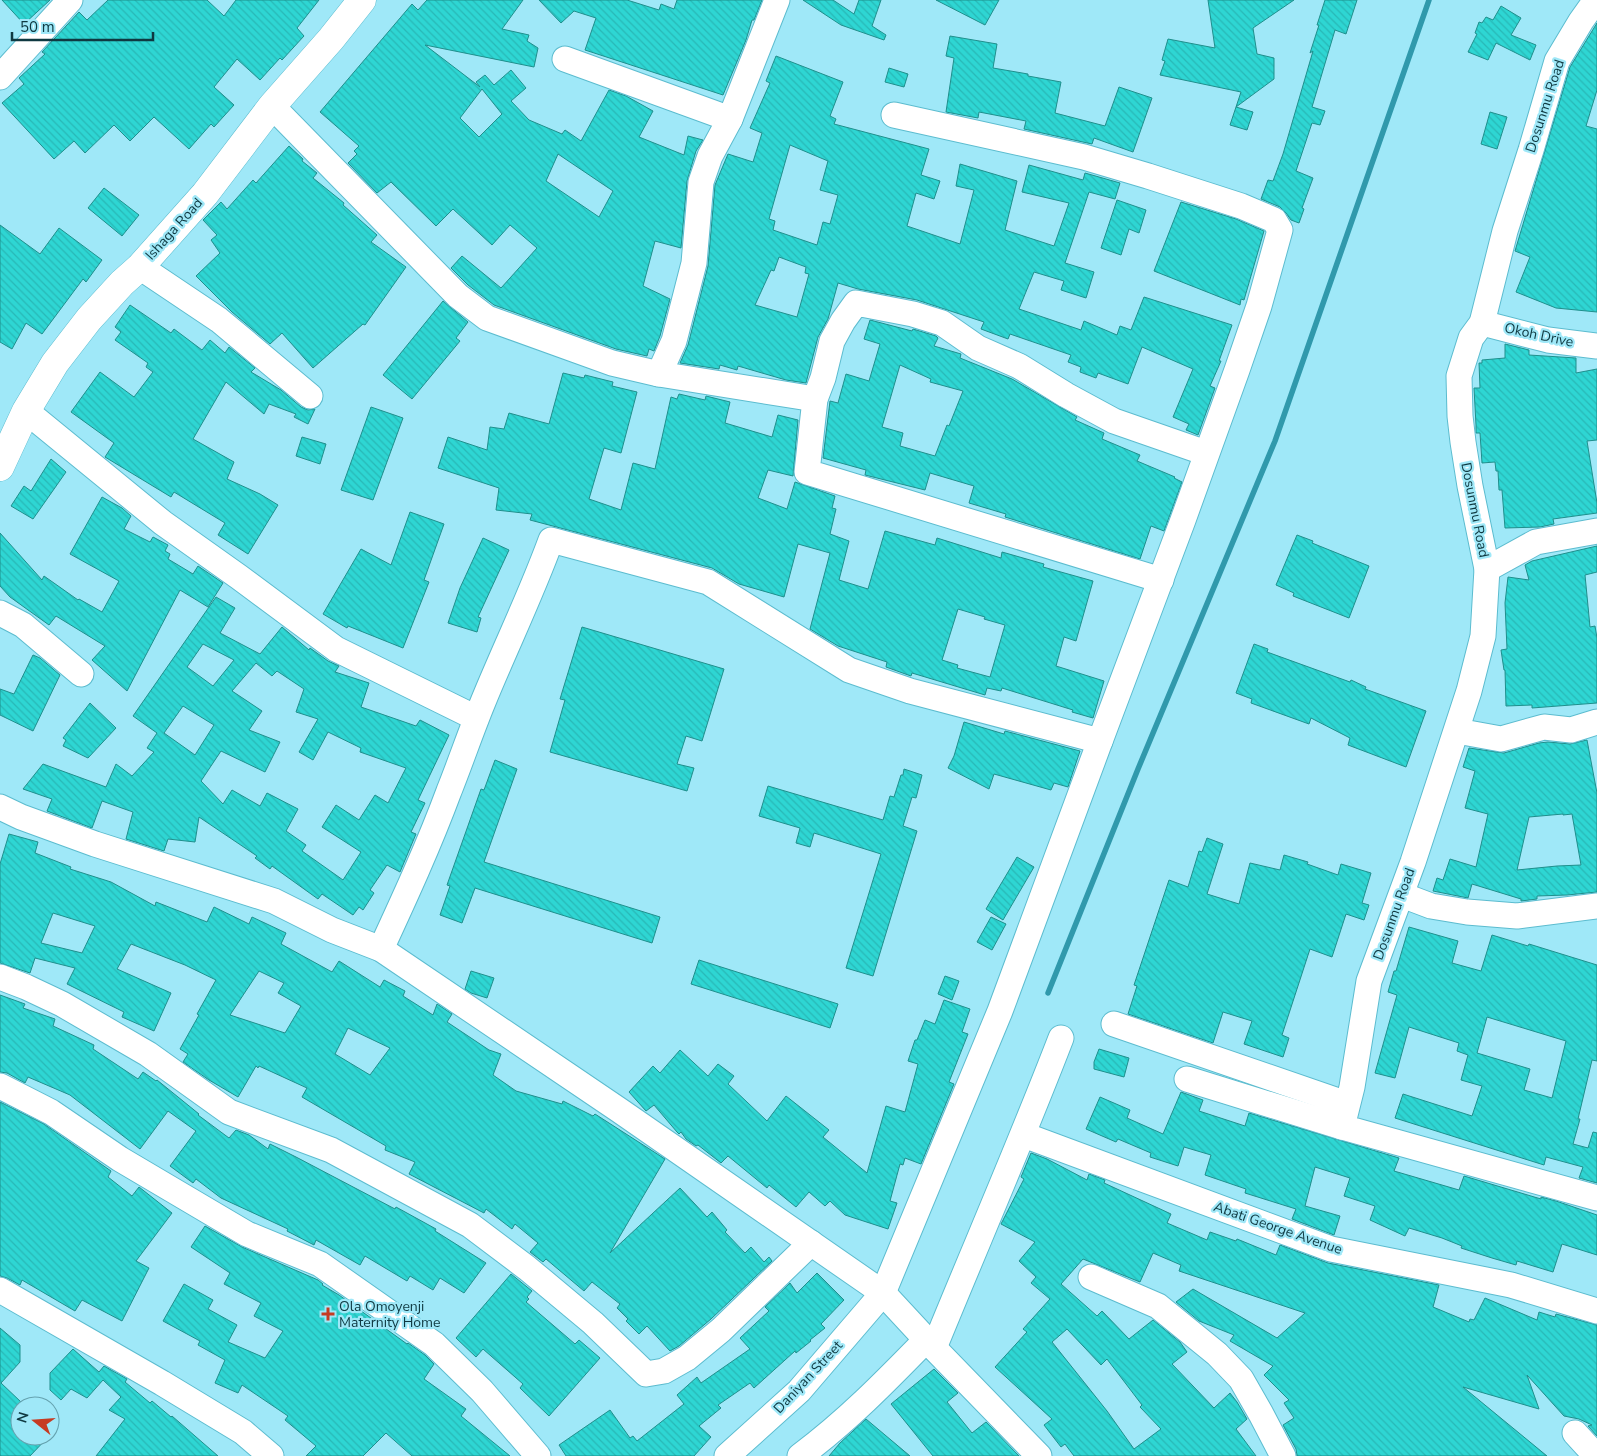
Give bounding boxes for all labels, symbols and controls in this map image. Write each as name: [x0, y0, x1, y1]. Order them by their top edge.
scale bar: [12, 10, 154, 42]
text: 50 m: [20, 17, 55, 37]
street label: Dosunmu Road: [1521, 57, 1569, 155]
street label: Ishaga Road: [141, 194, 207, 264]
street label: Okoh Drive: [1503, 318, 1575, 352]
street label: Dosunmu Road: [1456, 461, 1494, 559]
street label: Dosunmu Road: [1369, 865, 1419, 963]
street label: Abati George Avenue: [1211, 1197, 1345, 1259]
place label: Ola Omoyenji Maternity Home: [339, 1297, 441, 1332]
marker: Ola Omoyenji Maternity Home: [321, 1307, 335, 1321]
street label: Daniyan Street: [769, 1336, 847, 1418]
north arrow: [10, 1396, 60, 1446]
text: N: [12, 1410, 34, 1425]

